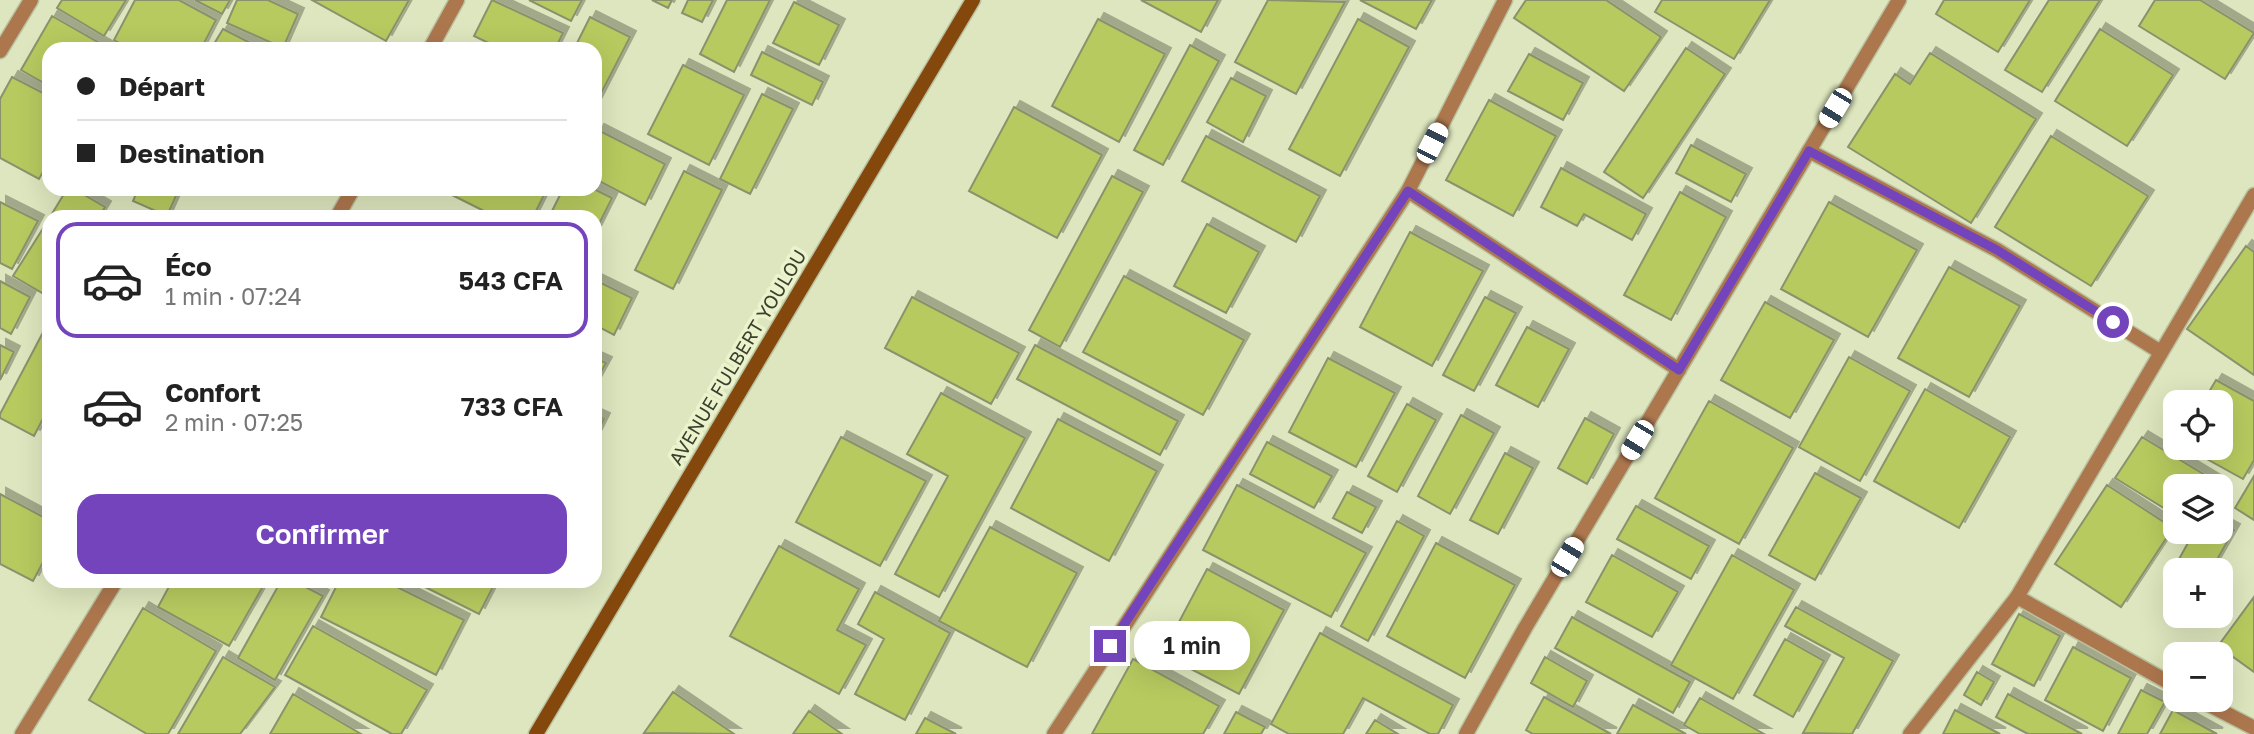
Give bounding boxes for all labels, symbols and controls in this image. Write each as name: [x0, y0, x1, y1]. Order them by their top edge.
text: Départ: [119, 71, 205, 102]
car: [1816, 85, 1855, 131]
car: [1414, 120, 1451, 166]
text: Destination: [119, 138, 265, 169]
street label: AVENUE FULBERT YOULOU: [664, 245, 810, 469]
icon: car: [81, 249, 144, 312]
text: Éco: [165, 251, 212, 282]
text: 543 CFA: [459, 265, 563, 296]
text: 1 min · 07:24: [165, 282, 302, 310]
route start: [2097, 306, 2129, 338]
icon: car: [81, 375, 144, 438]
text: Confort: [165, 377, 261, 408]
map controls: [2163, 390, 2233, 712]
button: locate: [2163, 390, 2233, 460]
text: 733 CFA: [461, 391, 563, 422]
text: 2 min · 07:25: [165, 408, 303, 436]
car: [1618, 417, 1657, 463]
button: layers: [2163, 474, 2233, 544]
button: Confirmer: [77, 494, 567, 574]
car: [1548, 534, 1587, 580]
button: +: [2163, 558, 2233, 628]
callout: 1 min: [1134, 622, 1250, 670]
route end: [1094, 630, 1126, 662]
text: 1 min: [1163, 631, 1221, 659]
button: −: [2163, 642, 2233, 712]

